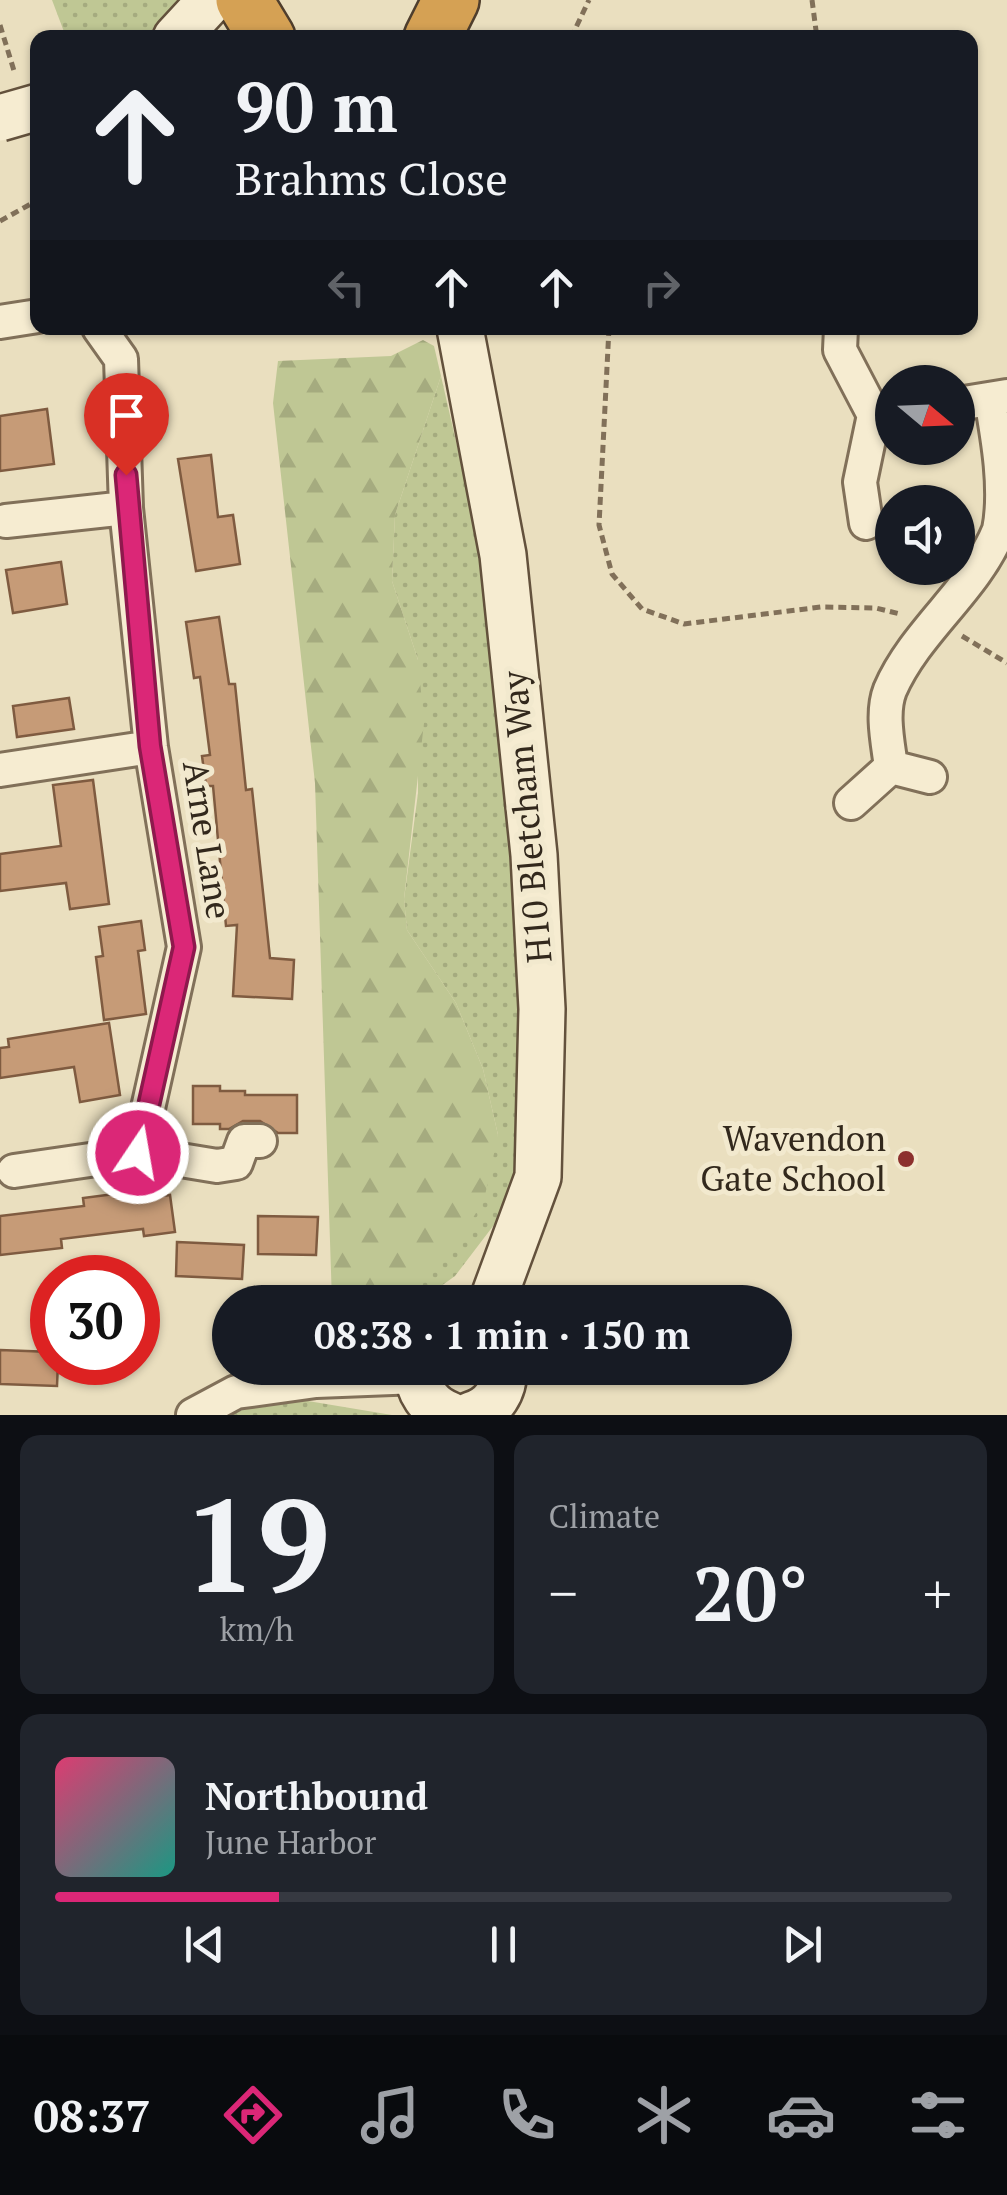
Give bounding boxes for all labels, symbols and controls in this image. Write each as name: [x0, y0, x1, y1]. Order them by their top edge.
text: 90 m: [235, 59, 398, 152]
icon: ahead: [70, 70, 200, 200]
text: Brahms Close: [235, 148, 508, 208]
icon: left: [319, 260, 374, 315]
icon: ahead: [424, 260, 479, 315]
icon: ahead: [529, 260, 584, 315]
icon: right: [634, 260, 689, 315]
north arrow: [875, 365, 975, 465]
map controls: [875, 365, 975, 585]
pin: [84, 373, 169, 476]
icon: arrive: [99, 388, 154, 443]
button: sound: [875, 485, 975, 585]
street label: H10 Bletcham Way: [490, 668, 562, 965]
street label: Arne Lane: [173, 757, 243, 922]
position arrow: [86, 1101, 190, 1205]
place label: Wavendon Gate School: [700, 1115, 886, 1201]
marker: Wavendon Gate School: [895, 1148, 917, 1170]
speed limit sign: 30: [30, 1255, 160, 1385]
text: 08:38 · 1 min · 150 m: [314, 1310, 690, 1360]
text: 19: [183, 1457, 330, 1629]
text: Climate: [549, 1495, 660, 1537]
text: 20°: [692, 1543, 808, 1642]
text: −: [549, 1556, 578, 1629]
text: +: [923, 1556, 952, 1629]
text: km/h: [220, 1608, 294, 1650]
text: Northbound: [205, 1771, 428, 1821]
text: June Harbor: [205, 1821, 376, 1863]
icon: previous: [177, 1917, 232, 1972]
icon: pause: [476, 1917, 531, 1972]
icon: next: [775, 1917, 830, 1972]
icon: directions: [218, 2080, 288, 2150]
icon: music: [355, 2080, 425, 2150]
icon: phone: [492, 2080, 562, 2150]
icon: climate: [629, 2080, 699, 2150]
icon: car: [766, 2080, 836, 2150]
icon: filters: [903, 2080, 973, 2150]
text: 08:37: [34, 2085, 151, 2145]

